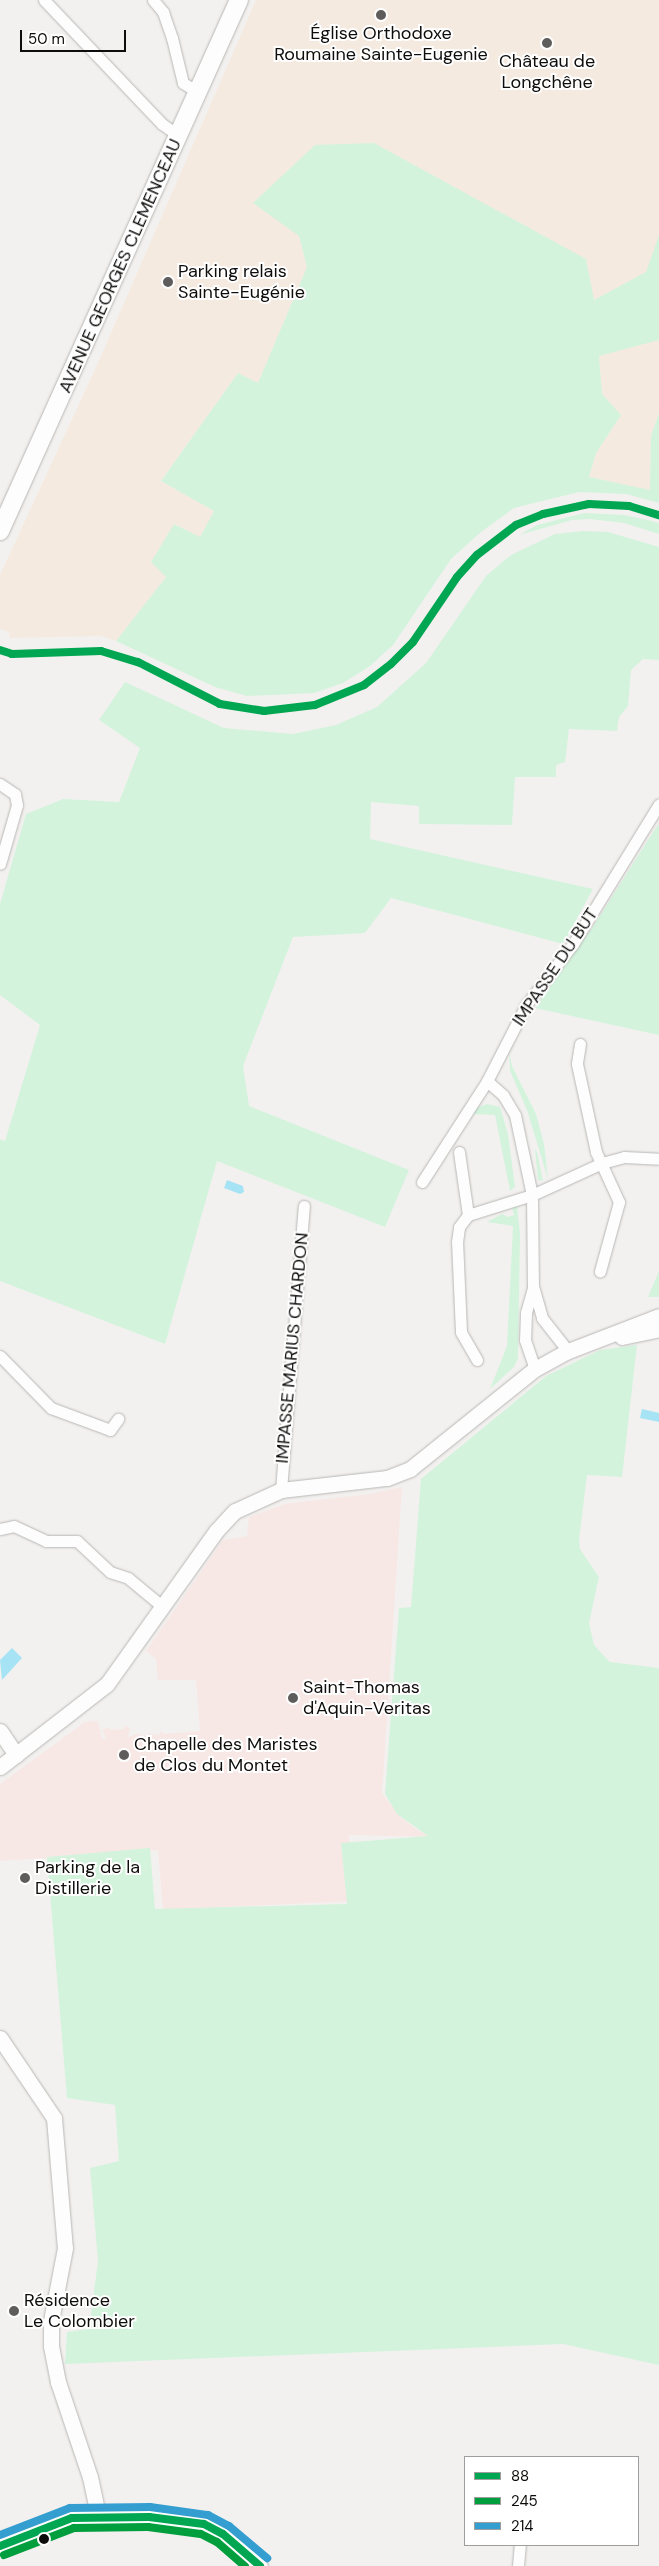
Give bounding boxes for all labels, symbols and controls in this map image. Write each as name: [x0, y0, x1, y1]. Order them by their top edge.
marker: Église Orthodoxe Roumaine Sainte-Eugenie: [375, 9, 387, 21]
scale bar: [22, 20, 129, 52]
place label: Église Orthodoxe Roumaine Sainte-Eugenie: [274, 23, 488, 66]
text: 50 m: [28, 29, 65, 49]
marker: Château de Longchêne: [541, 37, 553, 49]
place label: Château de Longchêne: [499, 51, 595, 94]
street label: AVENUE GEORGES CLEMENCEAU: [54, 136, 186, 396]
place label: Parking relais Sainte-Eugénie: [178, 261, 305, 304]
marker: Parking relais Sainte-Eugénie: [162, 276, 174, 288]
street label: IMPASSE DU BUT: [508, 904, 602, 1030]
street label: IMPASSE MARIUS CHARDON: [271, 1232, 313, 1464]
place label: Saint-Thomas d'Aquin-Veritas: [303, 1677, 431, 1720]
marker: Saint-Thomas d'Aquin-Veritas: [287, 1692, 299, 1704]
place label: Chapelle des Maristes de Clos du Montet: [134, 1734, 318, 1776]
marker: Chapelle des Maristes de Clos du Montet: [118, 1749, 130, 1761]
place label: Parking de la Distillerie: [35, 1857, 140, 1900]
marker: Parking de la Distillerie: [19, 1872, 31, 1884]
place label: Résidence Le Colombier: [24, 2290, 135, 2332]
marker: Résidence Le Colombier: [8, 2305, 20, 2317]
legend: [464, 2456, 639, 2546]
text: 88: [511, 2466, 529, 2486]
text: 245: [511, 2491, 538, 2511]
text: 214: [511, 2516, 533, 2536]
unlabelled marker: [39, 2534, 49, 2544]

